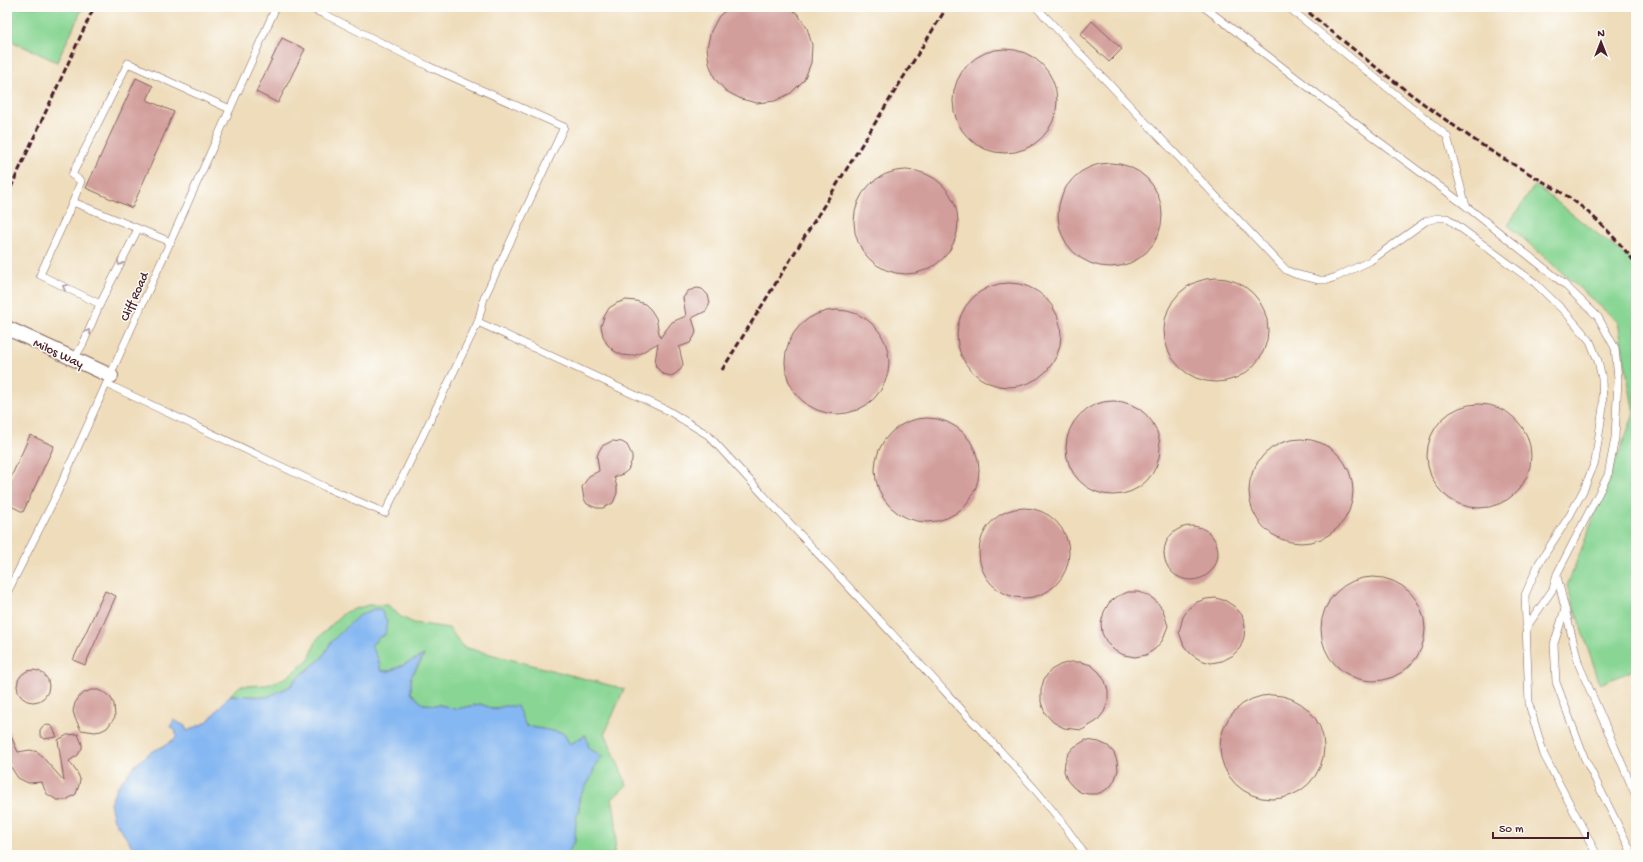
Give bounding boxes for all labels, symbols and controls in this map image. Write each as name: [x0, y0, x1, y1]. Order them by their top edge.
north arrow: [1581, 22, 1621, 62]
text: N: [1597, 28, 1605, 40]
one-way arrow: [118, 259, 125, 267]
street label: Cliff Road: [118, 269, 153, 324]
one-way arrow: [62, 284, 69, 292]
one-way arrow: [84, 328, 92, 335]
street label: Milos Way: [30, 336, 86, 373]
scale bar: [1493, 814, 1588, 840]
text: 50 m: [1499, 823, 1524, 837]

